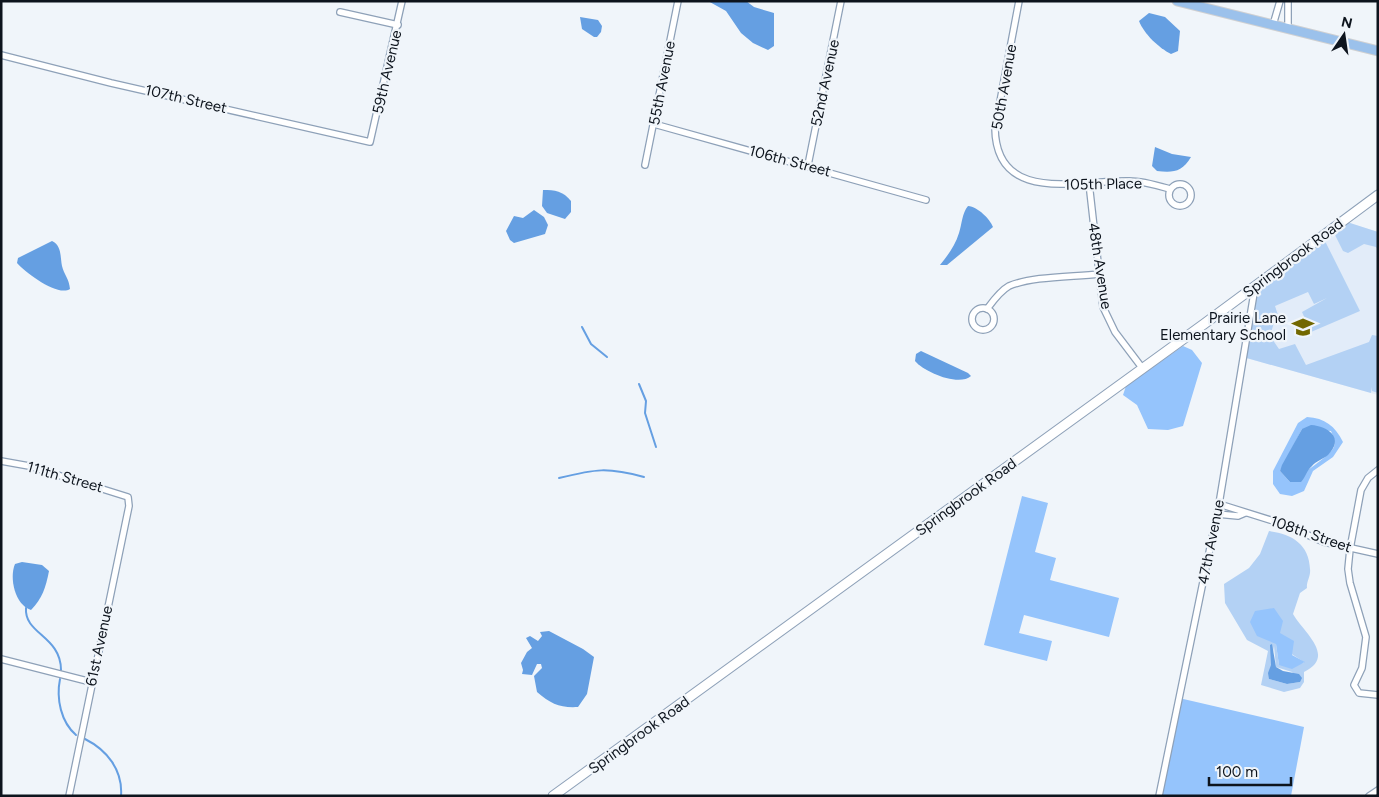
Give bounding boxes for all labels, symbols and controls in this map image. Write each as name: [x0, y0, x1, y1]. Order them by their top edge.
north arrow: [1319, 10, 1369, 60]
text: N: [1340, 13, 1354, 32]
street label: 59th Avenue: [369, 28, 405, 116]
street label: 52nd Avenue: [807, 38, 843, 128]
street label: 55th Avenue: [645, 39, 679, 127]
street label: 50th Avenue: [988, 43, 1020, 131]
street label: 107th Street: [143, 81, 229, 117]
street label: 106th Street: [747, 141, 833, 181]
street label: 105th Place: [1064, 174, 1142, 194]
street label: Springbrook Road: [1239, 215, 1347, 301]
street label: 48th Avenue: [1084, 222, 1116, 310]
place label: Prairie Lane Elementary School: [1160, 309, 1286, 344]
school or university icon: Prairie Lane Elementary School: [1290, 314, 1316, 340]
street label: Springbrook Road: [912, 454, 1020, 540]
street label: 111th Street: [25, 458, 105, 497]
street label: 47th Avenue: [1194, 498, 1228, 586]
street label: 108th Street: [1268, 512, 1354, 556]
street label: 61st Avenue: [82, 604, 116, 688]
street label: Springbrook Road: [585, 692, 693, 778]
scale bar: [1209, 754, 1292, 786]
text: 100 m: [1216, 763, 1258, 781]

